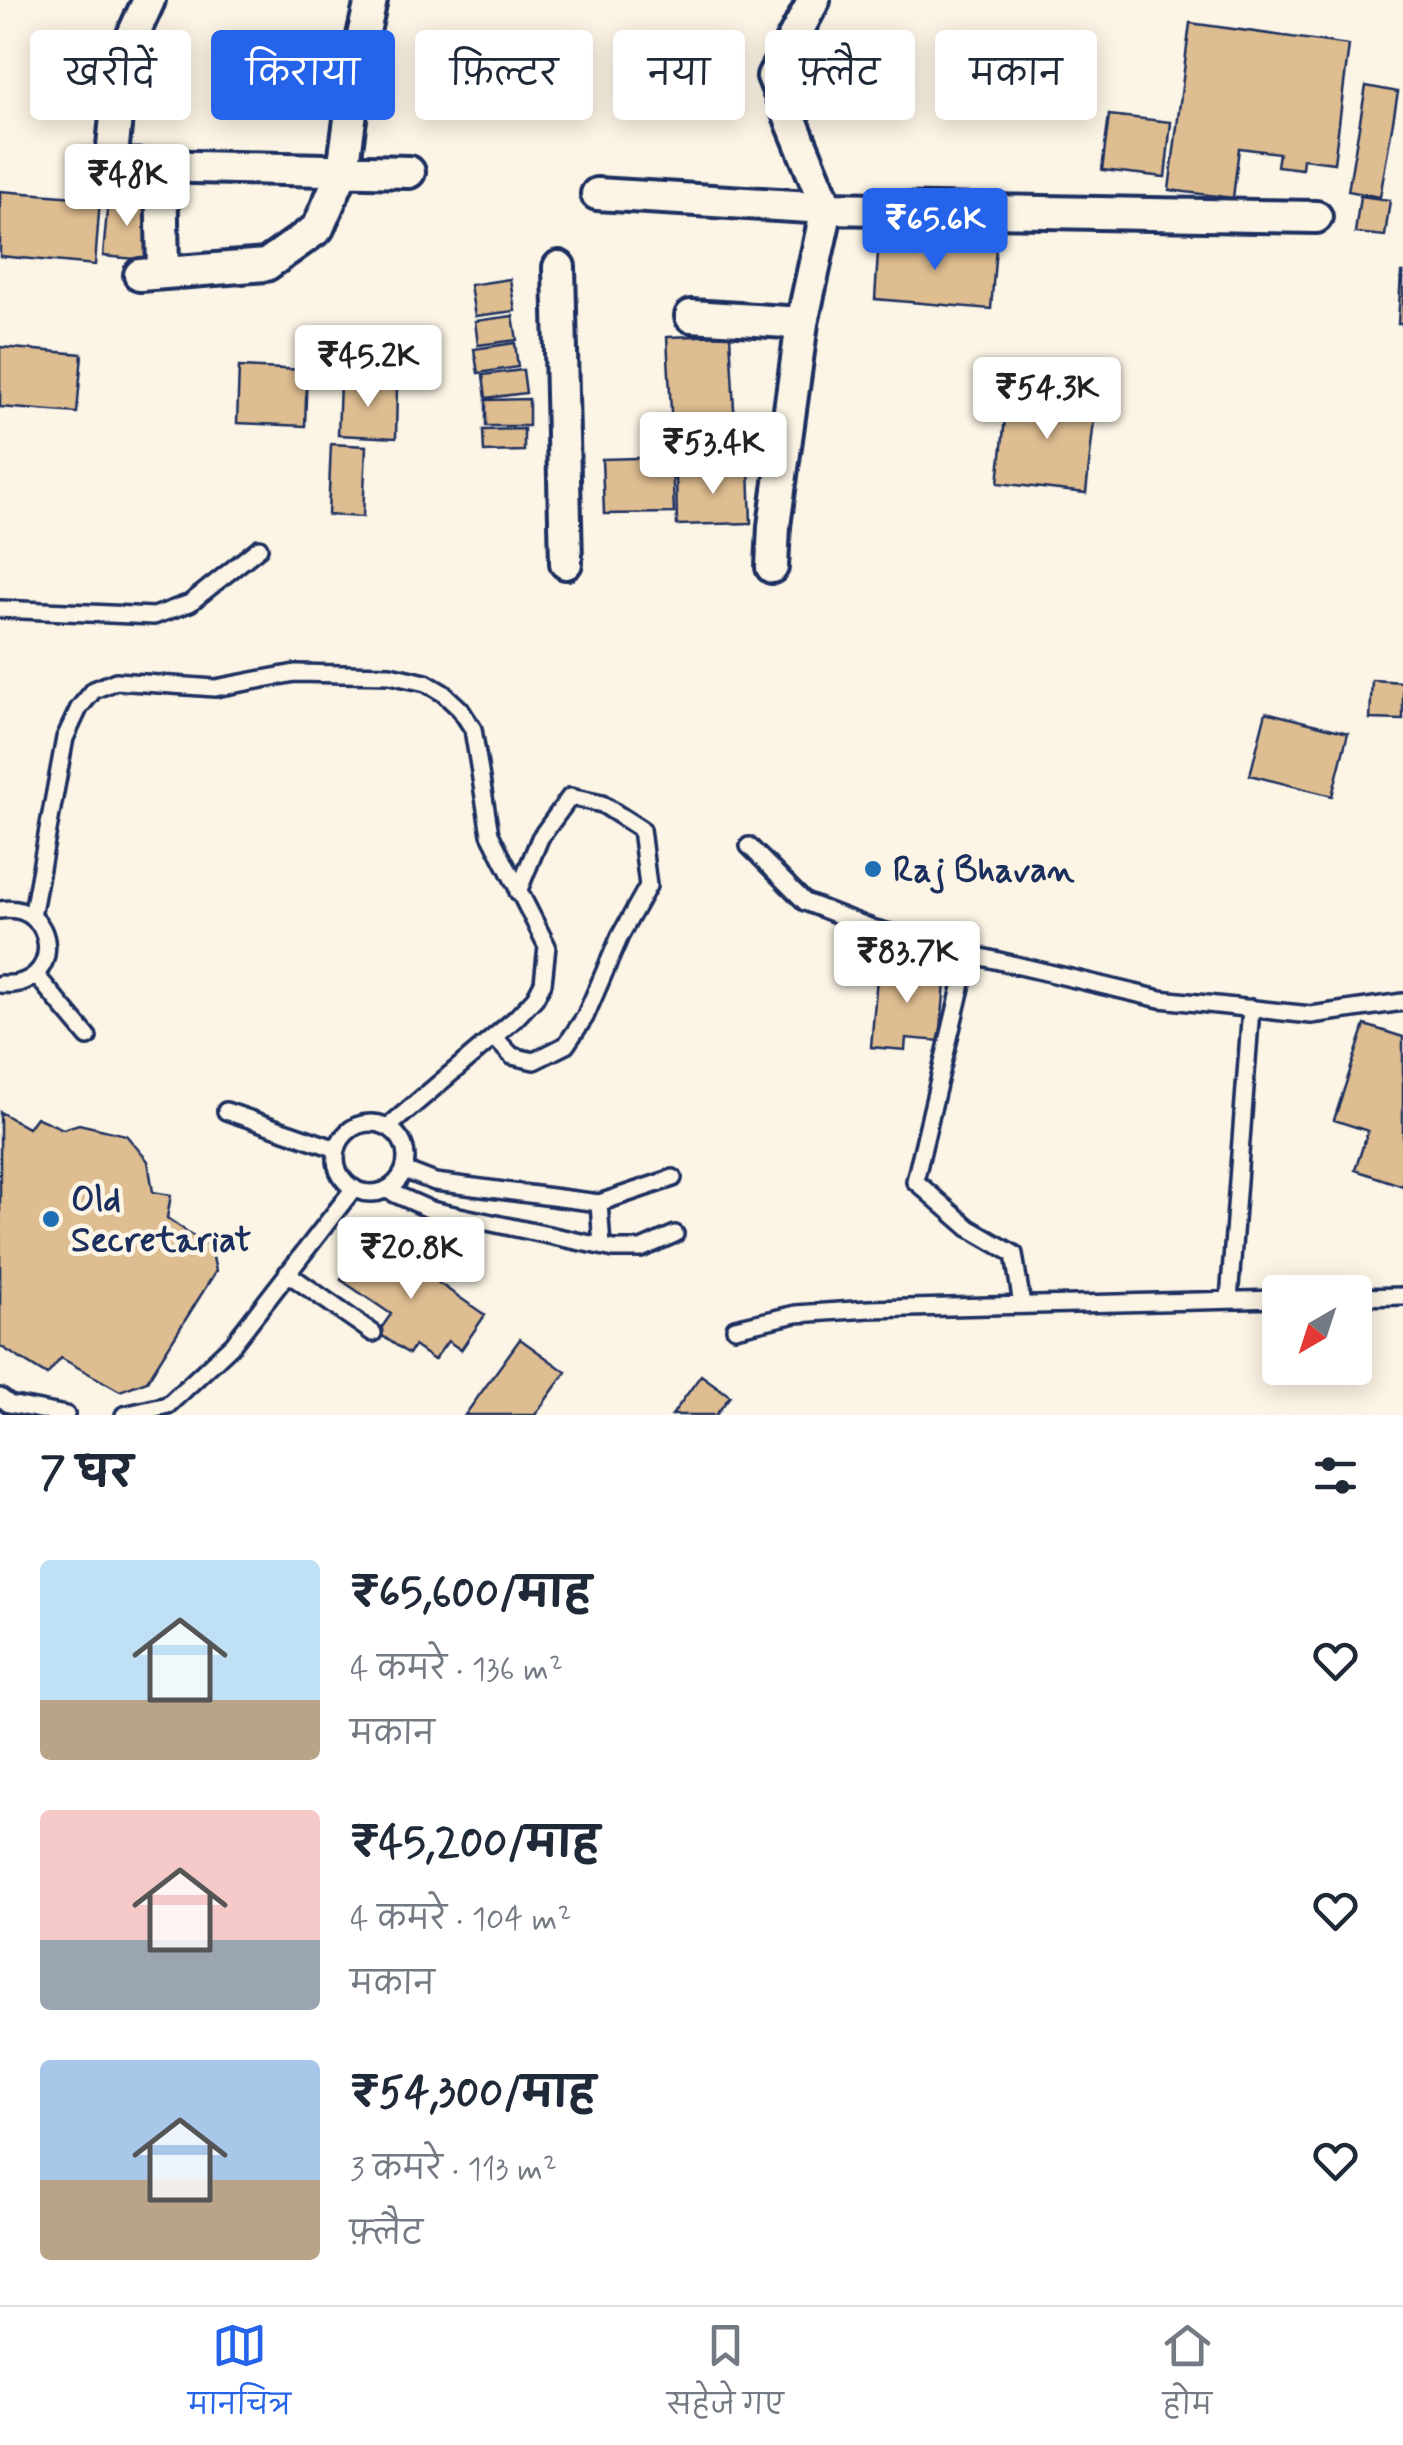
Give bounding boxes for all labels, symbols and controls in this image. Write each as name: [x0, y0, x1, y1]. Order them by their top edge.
chip: खरीदें: [30, 30, 191, 120]
chip: किराया: [211, 30, 395, 120]
chip: फ़िल्टर: [415, 30, 593, 120]
chip: नया: [613, 30, 745, 120]
chip: फ़्लैट: [765, 30, 915, 120]
chip: मकान: [935, 30, 1097, 120]
pin: ₹48K: [68, 144, 186, 229]
text: ₹48K: [87, 155, 167, 197]
pin: ₹65.6K: [854, 188, 1016, 273]
text: ₹65.6K: [885, 199, 986, 241]
pin: ₹45.2K: [287, 325, 449, 410]
text: ₹45.2K: [317, 336, 419, 378]
pin: ₹54.3K: [966, 357, 1128, 442]
text: ₹54.3K: [995, 368, 1099, 410]
pin: ₹53.4K: [632, 412, 794, 497]
text: ₹53.4K: [662, 423, 764, 465]
place label: Raj Bhavan: [893, 848, 1075, 894]
marker: Raj Bhavan: [862, 858, 884, 880]
pin: ₹83.7K: [826, 921, 988, 1006]
text: ₹83.7K: [856, 932, 958, 974]
place label: Old Secretariat: [71, 1178, 252, 1264]
marker: Old Secretariat: [40, 1208, 62, 1230]
pin: ₹20.8K: [330, 1217, 492, 1302]
text: ₹20.8K: [359, 1228, 463, 1270]
north arrow: [1262, 1275, 1372, 1385]
map controls: [1262, 1275, 1372, 1385]
text: 7 घर: [40, 1447, 133, 1502]
icon: filters: [1308, 1448, 1363, 1503]
text: ₹65,600/माह: [350, 1567, 591, 1622]
icon: home: [120, 1600, 240, 1720]
icon: heart: [1308, 1633, 1363, 1688]
text: 4 कमरे · 136 m²: [350, 1649, 563, 1691]
text: मकान: [350, 1714, 435, 1756]
text: ₹45,200/माह: [350, 1817, 599, 1872]
icon: home: [120, 1850, 240, 1970]
icon: heart: [1308, 1883, 1363, 1938]
text: 4 कमरे · 104 m²: [350, 1899, 571, 1941]
text: मकान: [350, 1964, 435, 2006]
text: ₹54,300/माह: [350, 2067, 595, 2122]
icon: home: [120, 2100, 240, 2220]
icon: heart: [1308, 2133, 1363, 2188]
text: 3 कमरे · 113 m²: [350, 2149, 557, 2191]
text: फ़्लैट: [350, 2214, 423, 2256]
tab: मानचित्र: [188, 2318, 291, 2435]
tab: सहेजे गए: [667, 2318, 784, 2435]
tab: होम: [1160, 2318, 1215, 2435]

